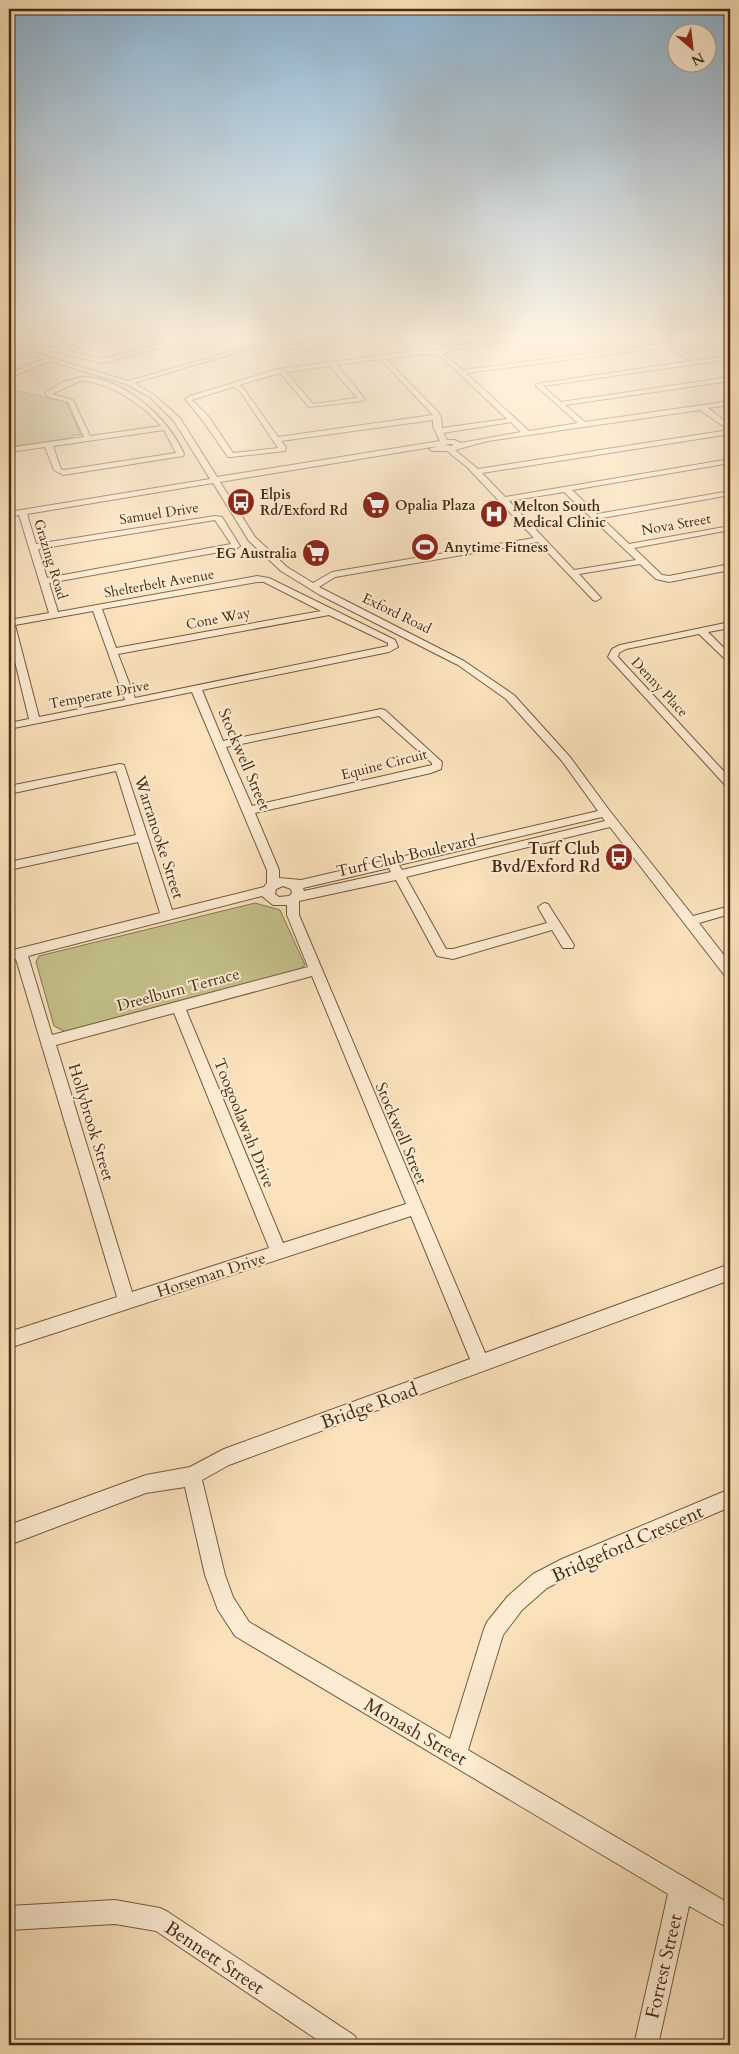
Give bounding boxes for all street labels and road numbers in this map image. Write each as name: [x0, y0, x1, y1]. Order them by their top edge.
street label: Samuel Drive: [118, 498, 200, 529]
street label: Nova Street: [640, 509, 713, 540]
street label: Grazing Road: [29, 517, 72, 602]
street label: Shelterbelt Avenue: [103, 564, 216, 603]
street label: Exford Road: [359, 589, 435, 639]
street label: Cone Way: [184, 603, 253, 634]
street label: Denny Place: [627, 653, 692, 721]
street label: Temperate Drive: [47, 675, 151, 714]
street label: Stockwell Street: [213, 705, 275, 814]
street label: Equine Circuit: [339, 744, 430, 784]
street label: Warranooke Street: [128, 772, 189, 902]
street label: Turf Club Boulevard: [334, 829, 479, 883]
street label: Dreelburn Terrace: [114, 963, 242, 1017]
street label: Toogoolawah Drive: [208, 1055, 280, 1191]
street label: Hollybrook Street: [63, 1061, 119, 1184]
street label: Stockwell Street: [370, 1079, 432, 1188]
street label: Horseman Drive: [154, 1247, 268, 1303]
street label: Bridge Road: [317, 1376, 421, 1436]
street label: Bridgeford Crescent: [548, 1499, 707, 1589]
street label: Monash Street: [359, 1692, 472, 1772]
street label: Forrest Street: [639, 1911, 689, 2021]
street label: Bennett Street: [160, 1915, 269, 2001]

